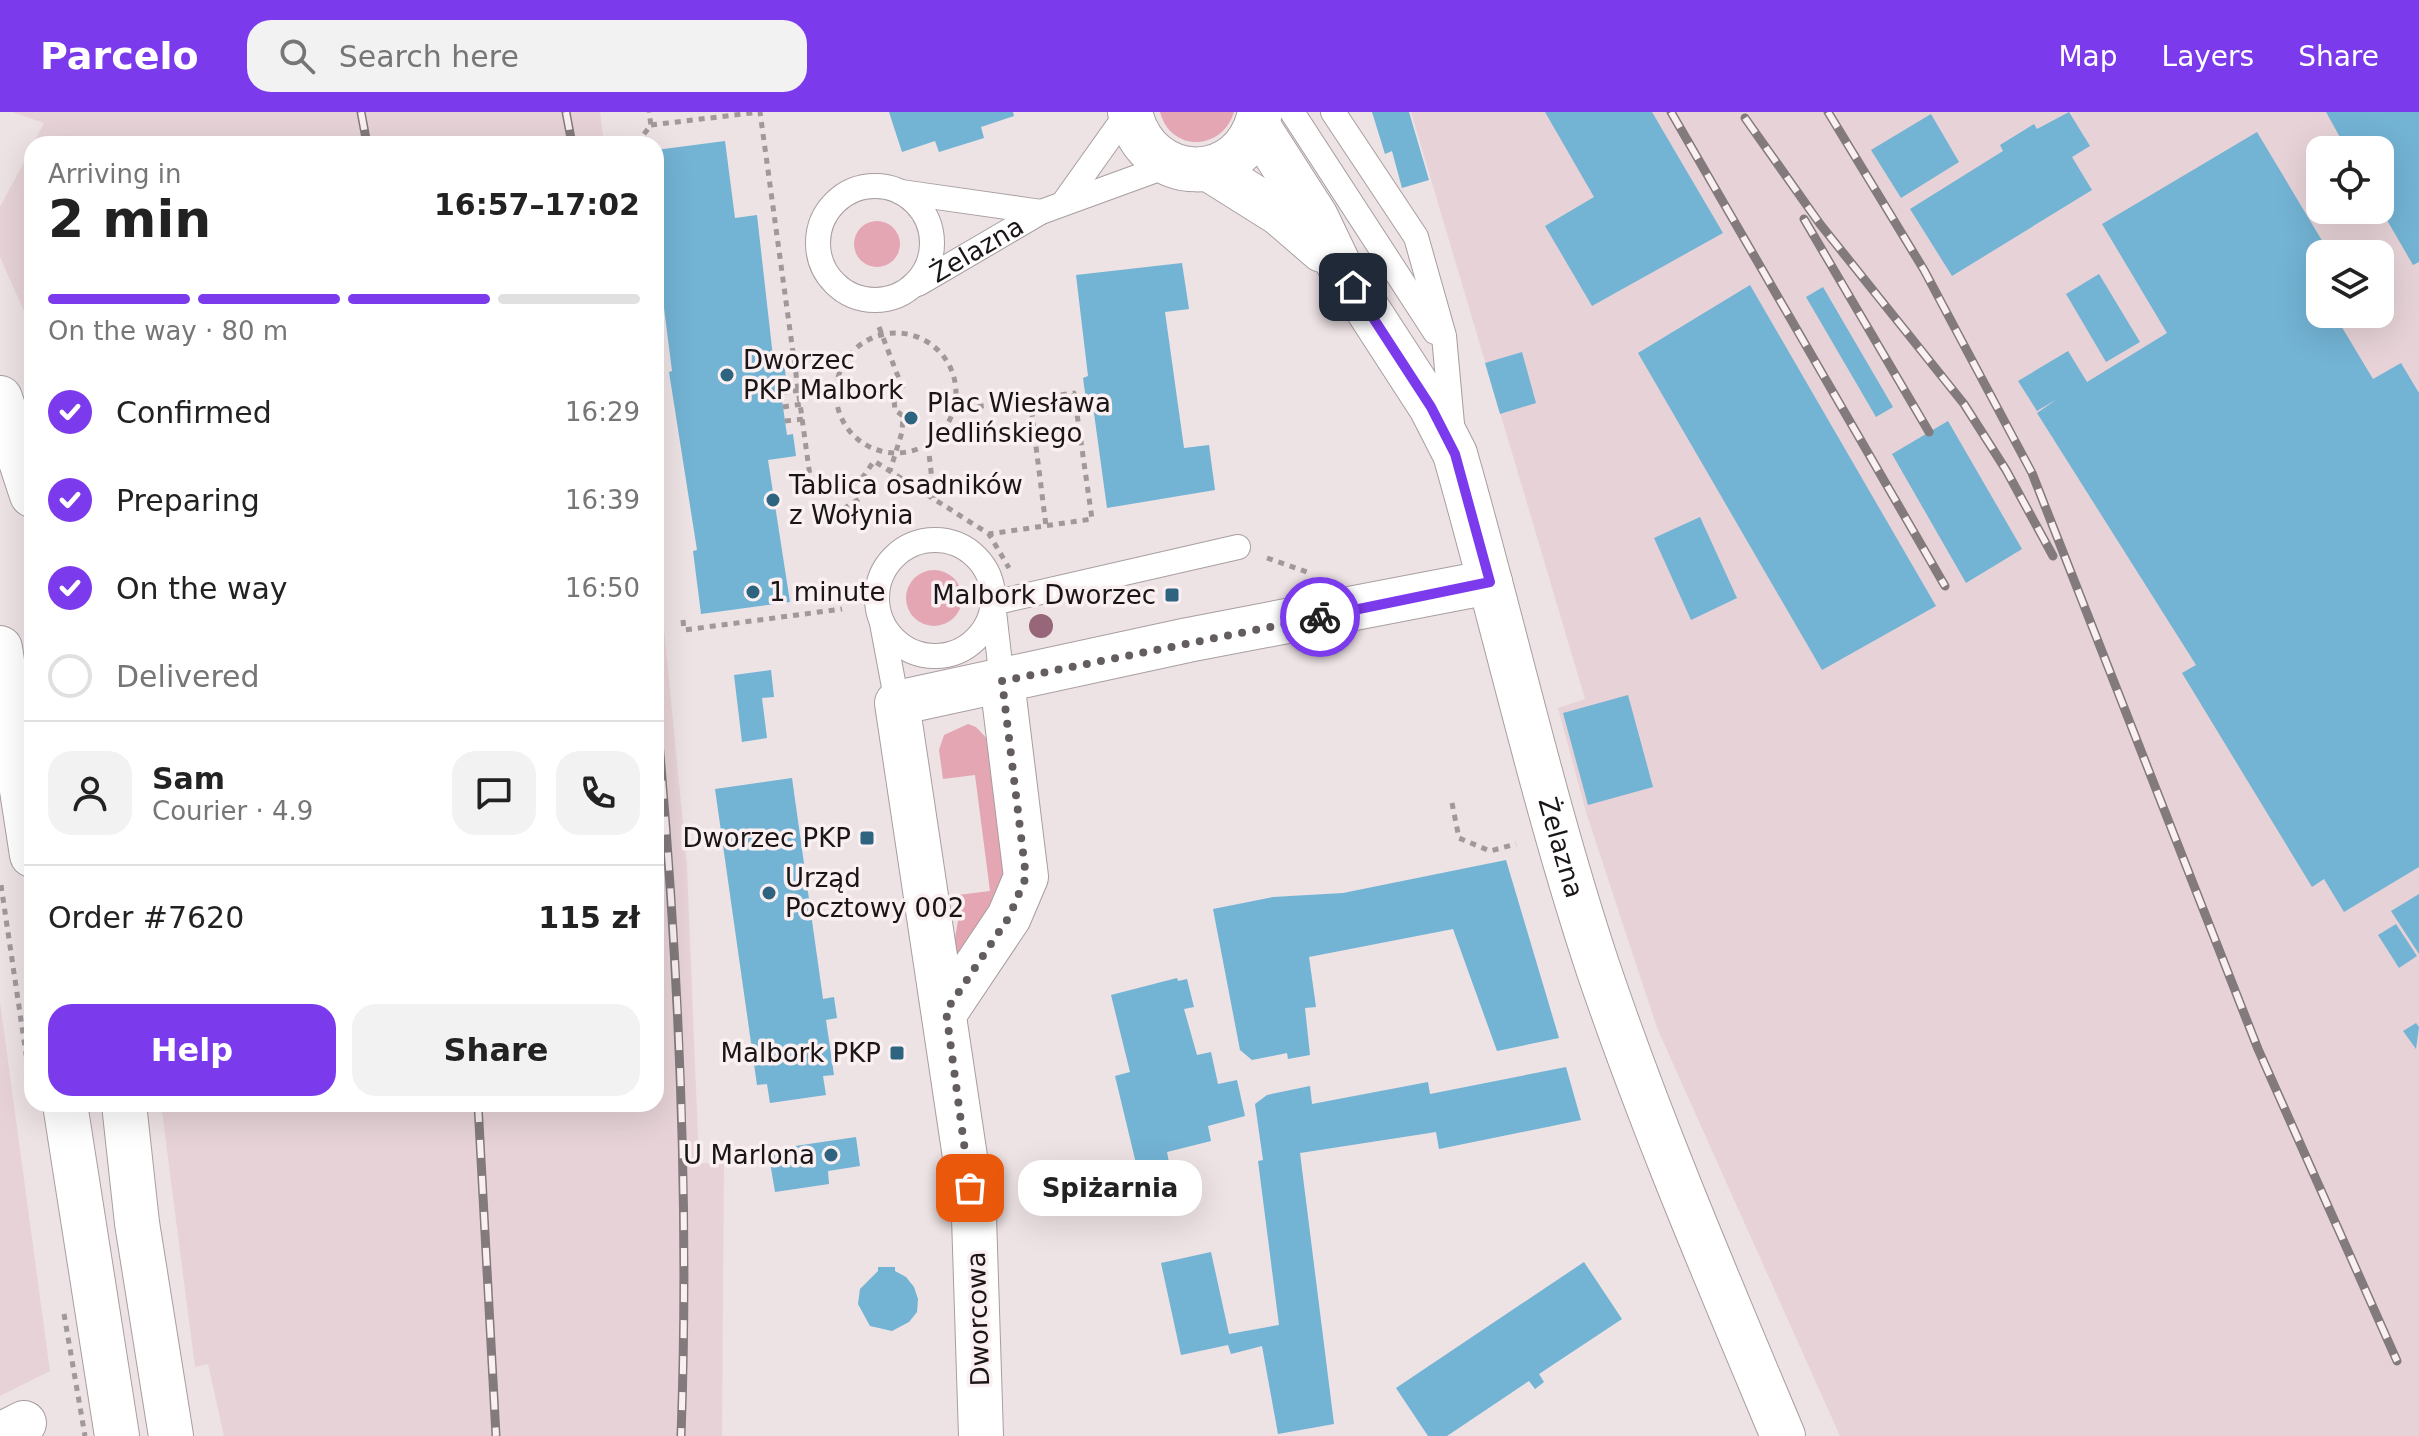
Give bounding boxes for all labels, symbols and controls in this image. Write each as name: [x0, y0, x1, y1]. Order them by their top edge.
search box: [247, 20, 807, 92]
text: Parcelo: [40, 34, 199, 78]
icon: search: [275, 34, 319, 78]
text: Search here: [339, 39, 519, 74]
text: Map: [2058, 40, 2118, 73]
text: Layers: [2162, 40, 2254, 73]
text: Share: [2298, 40, 2379, 73]
map controls: [2306, 136, 2394, 328]
button: locate: [2306, 136, 2394, 224]
text: Arriving in: [48, 159, 182, 189]
text: 16:57–17:02: [434, 187, 640, 222]
text: 2 min: [48, 189, 211, 249]
street label: Żelazna: [924, 211, 1029, 289]
button: layers: [2306, 240, 2394, 328]
pin: [1319, 253, 1387, 321]
icon: home: [1331, 265, 1375, 309]
text: On the way · 80 m: [48, 316, 288, 346]
place label: Dworzec PKP Malbork: [743, 345, 903, 405]
marker: Dworzec PKP Malbork: [718, 366, 736, 384]
place label: Plac Wiesława Jedlińskiego: [925, 388, 1111, 448]
icon: check: [48, 390, 92, 434]
text: Confirmed: [116, 395, 272, 430]
text: 16:29: [565, 397, 640, 427]
marker: Plac Wiesława Jedlińskiego: [902, 409, 920, 427]
place label: Tablica osadników z Wołynia: [788, 470, 1023, 530]
icon: check: [48, 478, 92, 522]
text: Preparing: [116, 483, 260, 518]
text: 16:39: [565, 485, 640, 515]
marker: Tablica osadników z Wołynia: [764, 491, 782, 509]
icon: check: [48, 566, 92, 610]
text: On the way: [116, 571, 288, 606]
text: 16:50: [565, 573, 640, 603]
place label: 1 minute: [769, 577, 886, 607]
courier: [1280, 577, 1360, 657]
place label: Malbork Dworzec: [932, 580, 1156, 610]
marker: 1 minute: [744, 583, 762, 601]
marker: Malbork Dworzec: [1163, 586, 1181, 604]
icon: bike: [1298, 595, 1342, 639]
text: Delivered: [116, 659, 260, 694]
button: person: [48, 751, 132, 835]
button: chat: [452, 751, 536, 835]
button: phone: [556, 751, 640, 835]
text: Sam: [152, 761, 225, 796]
street label: Żelazna: [1533, 794, 1590, 901]
text: Courier · 4.9: [152, 796, 313, 826]
place label: Dworzec PKP: [683, 823, 851, 853]
marker: Dworzec PKP: [858, 829, 876, 847]
place label: Urząd Pocztowy 002: [785, 863, 964, 923]
marker: Urząd Pocztowy 002: [760, 884, 778, 902]
text: Order #7620: [48, 900, 244, 935]
text: 115 zł: [538, 900, 640, 935]
button: Help: [48, 1004, 336, 1096]
button: Share: [352, 1004, 640, 1096]
place label: Malbork PKP: [721, 1038, 881, 1068]
marker: Malbork PKP: [888, 1044, 906, 1062]
place label: U Marlona: [683, 1140, 815, 1170]
marker: U Marlona: [822, 1146, 840, 1164]
pin: [936, 1154, 1004, 1222]
callout: Spiżarnia: [1018, 1160, 1202, 1216]
icon: bag: [948, 1166, 992, 1210]
text: Spiżarnia: [1042, 1173, 1178, 1203]
street label: Dworcowa: [961, 1251, 995, 1387]

